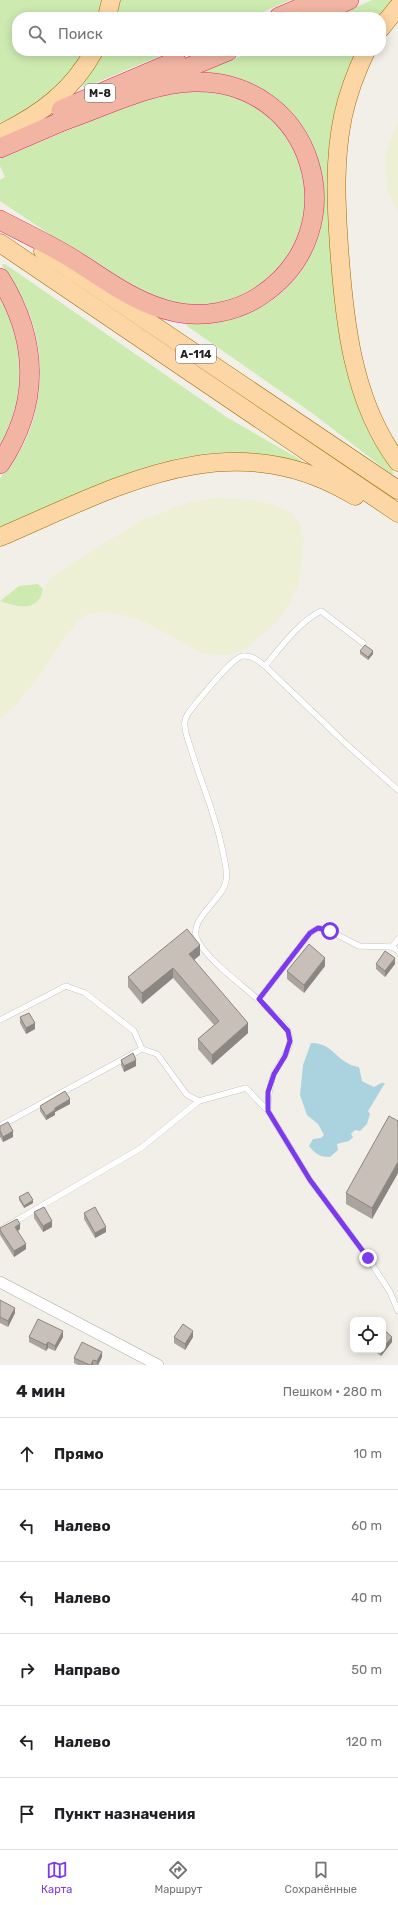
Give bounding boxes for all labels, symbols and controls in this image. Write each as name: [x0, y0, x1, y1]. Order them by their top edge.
search box: [12, 12, 386, 56]
icon: search: [26, 23, 48, 45]
text: Поиск: [58, 25, 103, 43]
road number: М-8: [85, 84, 115, 102]
road number: А-114: [176, 345, 216, 363]
route start: [321, 922, 339, 940]
route end: [359, 1249, 377, 1267]
map controls: [350, 1317, 386, 1353]
button: locate: [350, 1317, 386, 1353]
text: 4 мин: [16, 1381, 65, 1401]
text: Пешком · 280 m: [283, 1384, 382, 1399]
icon: ahead: [16, 1443, 38, 1465]
text: Прямо: [54, 1445, 104, 1463]
text: 10 m: [353, 1446, 382, 1461]
icon: left: [16, 1515, 38, 1537]
text: Налево: [54, 1517, 111, 1535]
text: 60 m: [351, 1518, 382, 1533]
icon: left: [16, 1587, 38, 1609]
text: Налево: [54, 1589, 111, 1607]
text: 40 m: [351, 1590, 382, 1605]
icon: right: [16, 1659, 38, 1681]
text: Направо: [54, 1661, 120, 1679]
text: 50 m: [351, 1662, 382, 1677]
icon: left: [16, 1731, 38, 1753]
text: Налево: [54, 1733, 111, 1751]
text: 120 m: [346, 1734, 382, 1749]
icon: arrive: [16, 1803, 38, 1825]
text: Пункт назначения: [54, 1805, 196, 1823]
tab: Карта: [41, 1859, 72, 1896]
tab: Маршрут: [154, 1859, 203, 1896]
tab: Сохранённые: [285, 1859, 357, 1896]

